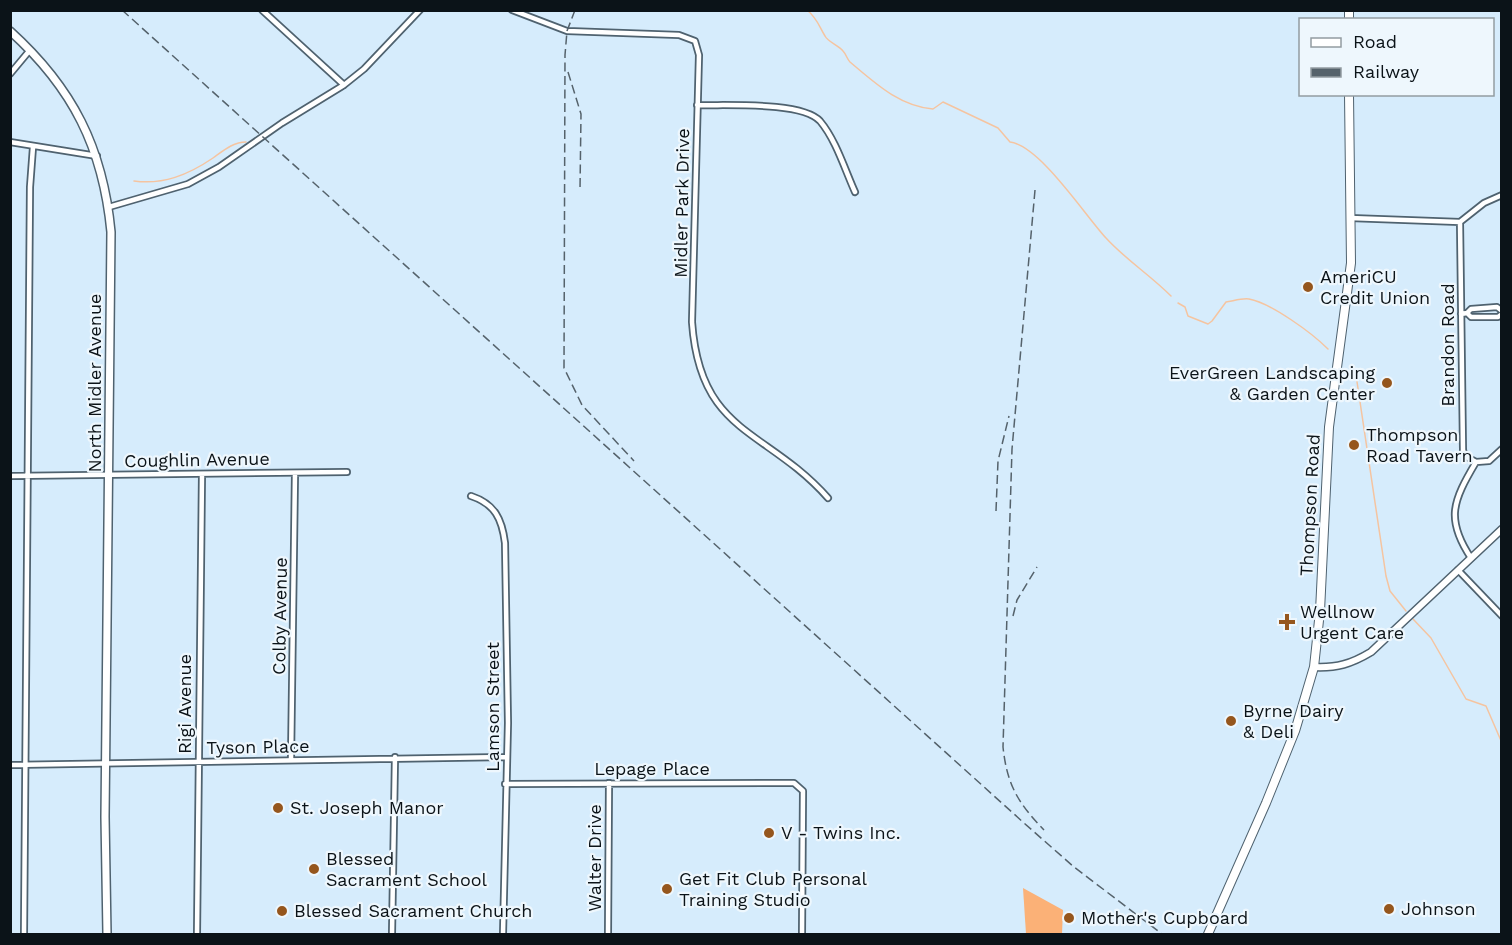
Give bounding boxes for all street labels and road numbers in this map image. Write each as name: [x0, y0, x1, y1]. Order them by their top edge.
street label: Midler Park Drive: [670, 128, 693, 278]
street label: Brandon Road: [1437, 283, 1458, 407]
street label: North Midler Avenue: [84, 294, 105, 472]
street label: Thompson Road: [1295, 433, 1324, 577]
street label: Coughlin Avenue: [124, 448, 270, 471]
street label: Colby Avenue: [268, 557, 291, 675]
street label: Lamson Street: [482, 642, 503, 772]
street label: Rigi Avenue: [174, 654, 195, 754]
street label: Tyson Place: [206, 735, 310, 758]
street label: Lepage Place: [594, 758, 710, 779]
street label: Walter Drive: [584, 804, 605, 912]

